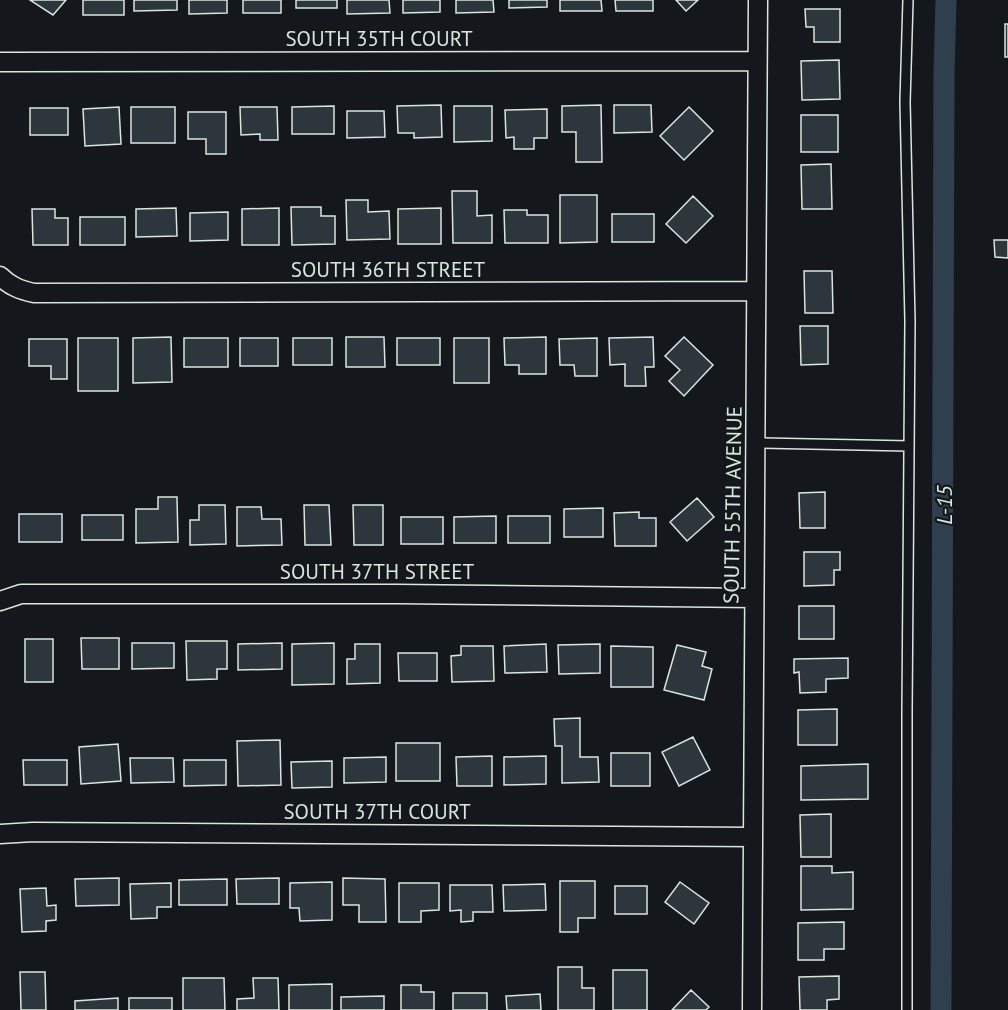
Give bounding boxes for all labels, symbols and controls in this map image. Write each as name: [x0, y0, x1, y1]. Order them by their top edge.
street label: SOUTH 35TH COURT: [285, 25, 473, 52]
street label: SOUTH 36TH STREET: [291, 256, 486, 283]
street label: SOUTH 55TH AVENUE: [717, 406, 748, 604]
water label: L-15: [930, 485, 958, 525]
street label: SOUTH 37TH STREET: [280, 558, 475, 585]
street label: SOUTH 37TH COURT: [283, 798, 471, 825]

